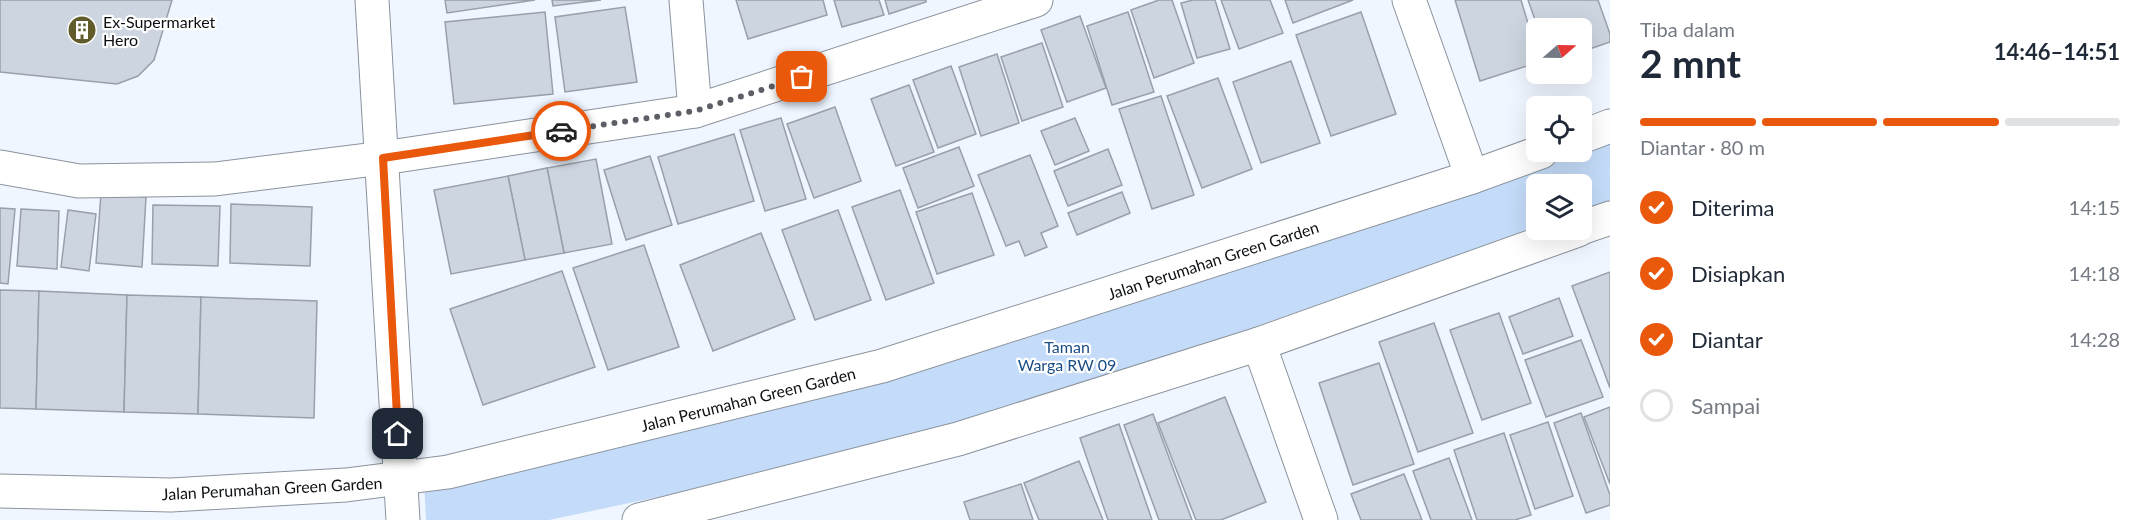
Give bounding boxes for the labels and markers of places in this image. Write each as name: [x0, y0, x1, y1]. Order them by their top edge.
place label: Ex-Supermarket Hero: [103, 12, 216, 49]
building icon: Ex-Supermarket Hero: [66, 14, 98, 46]
pin: [776, 51, 827, 102]
pin: [372, 408, 423, 459]

